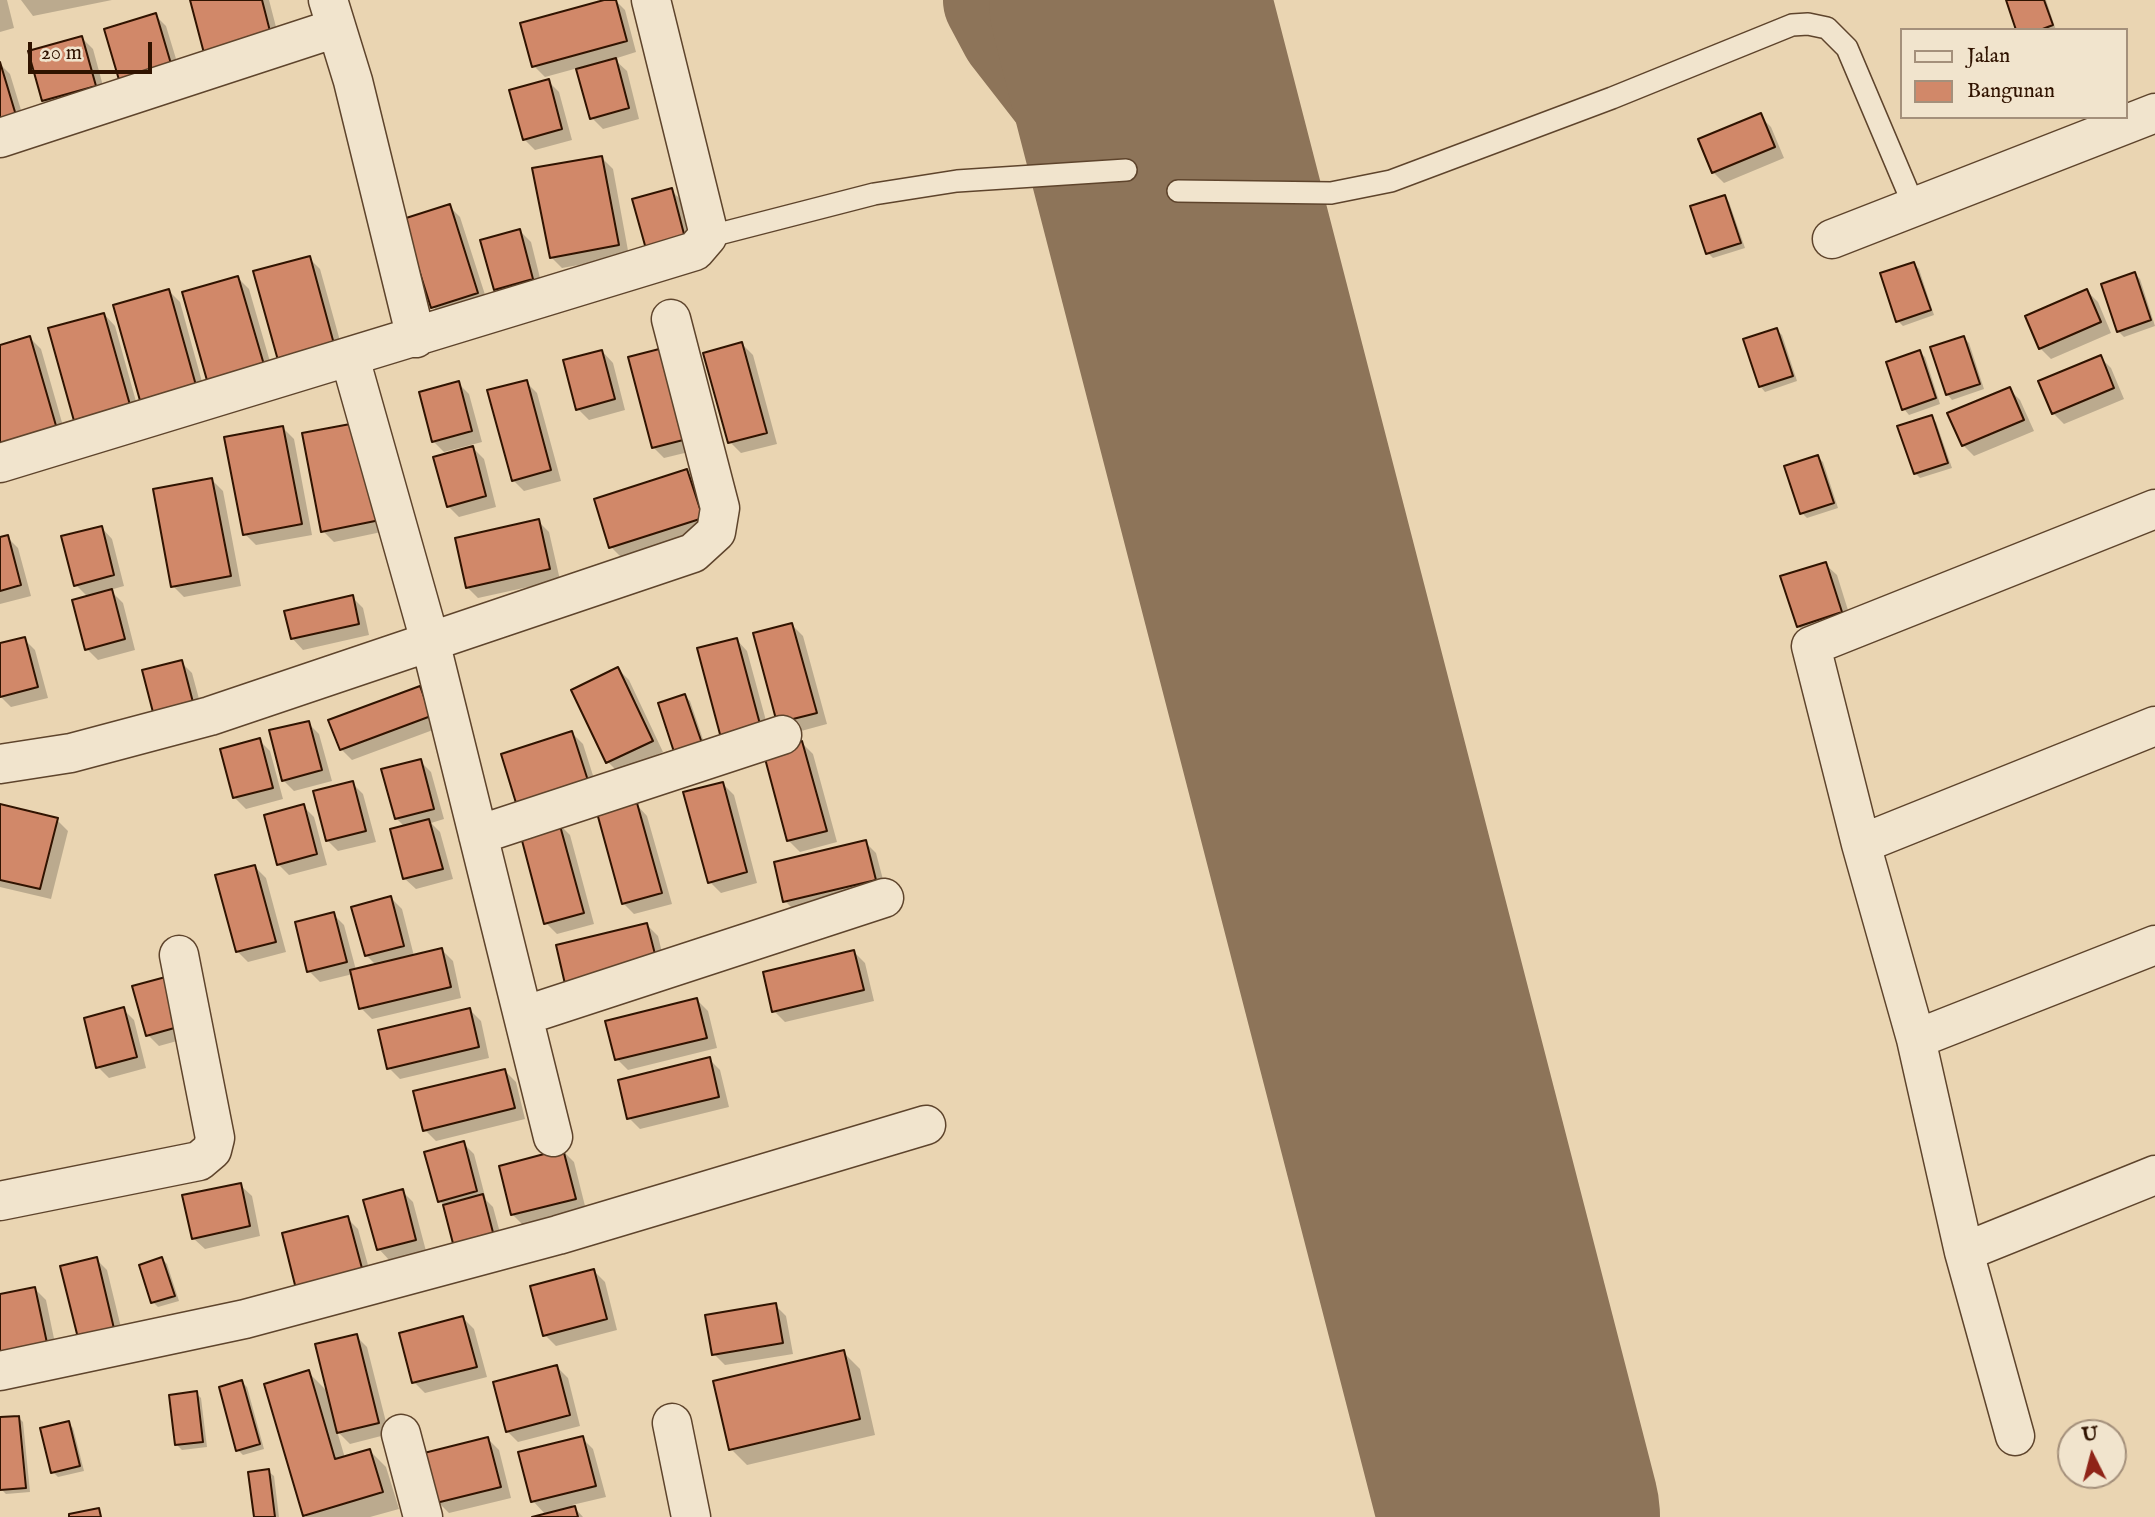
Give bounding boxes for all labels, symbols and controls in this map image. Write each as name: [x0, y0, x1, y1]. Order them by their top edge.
scale bar: [32, 28, 156, 72]
legend: [1899, 28, 2127, 119]
text: 20 m: [41, 40, 82, 67]
text: Jalan: [1967, 43, 2010, 70]
text: Bangunan: [1967, 78, 2055, 105]
north arrow: [2057, 1419, 2127, 1489]
text: U: [2081, 1422, 2099, 1448]

